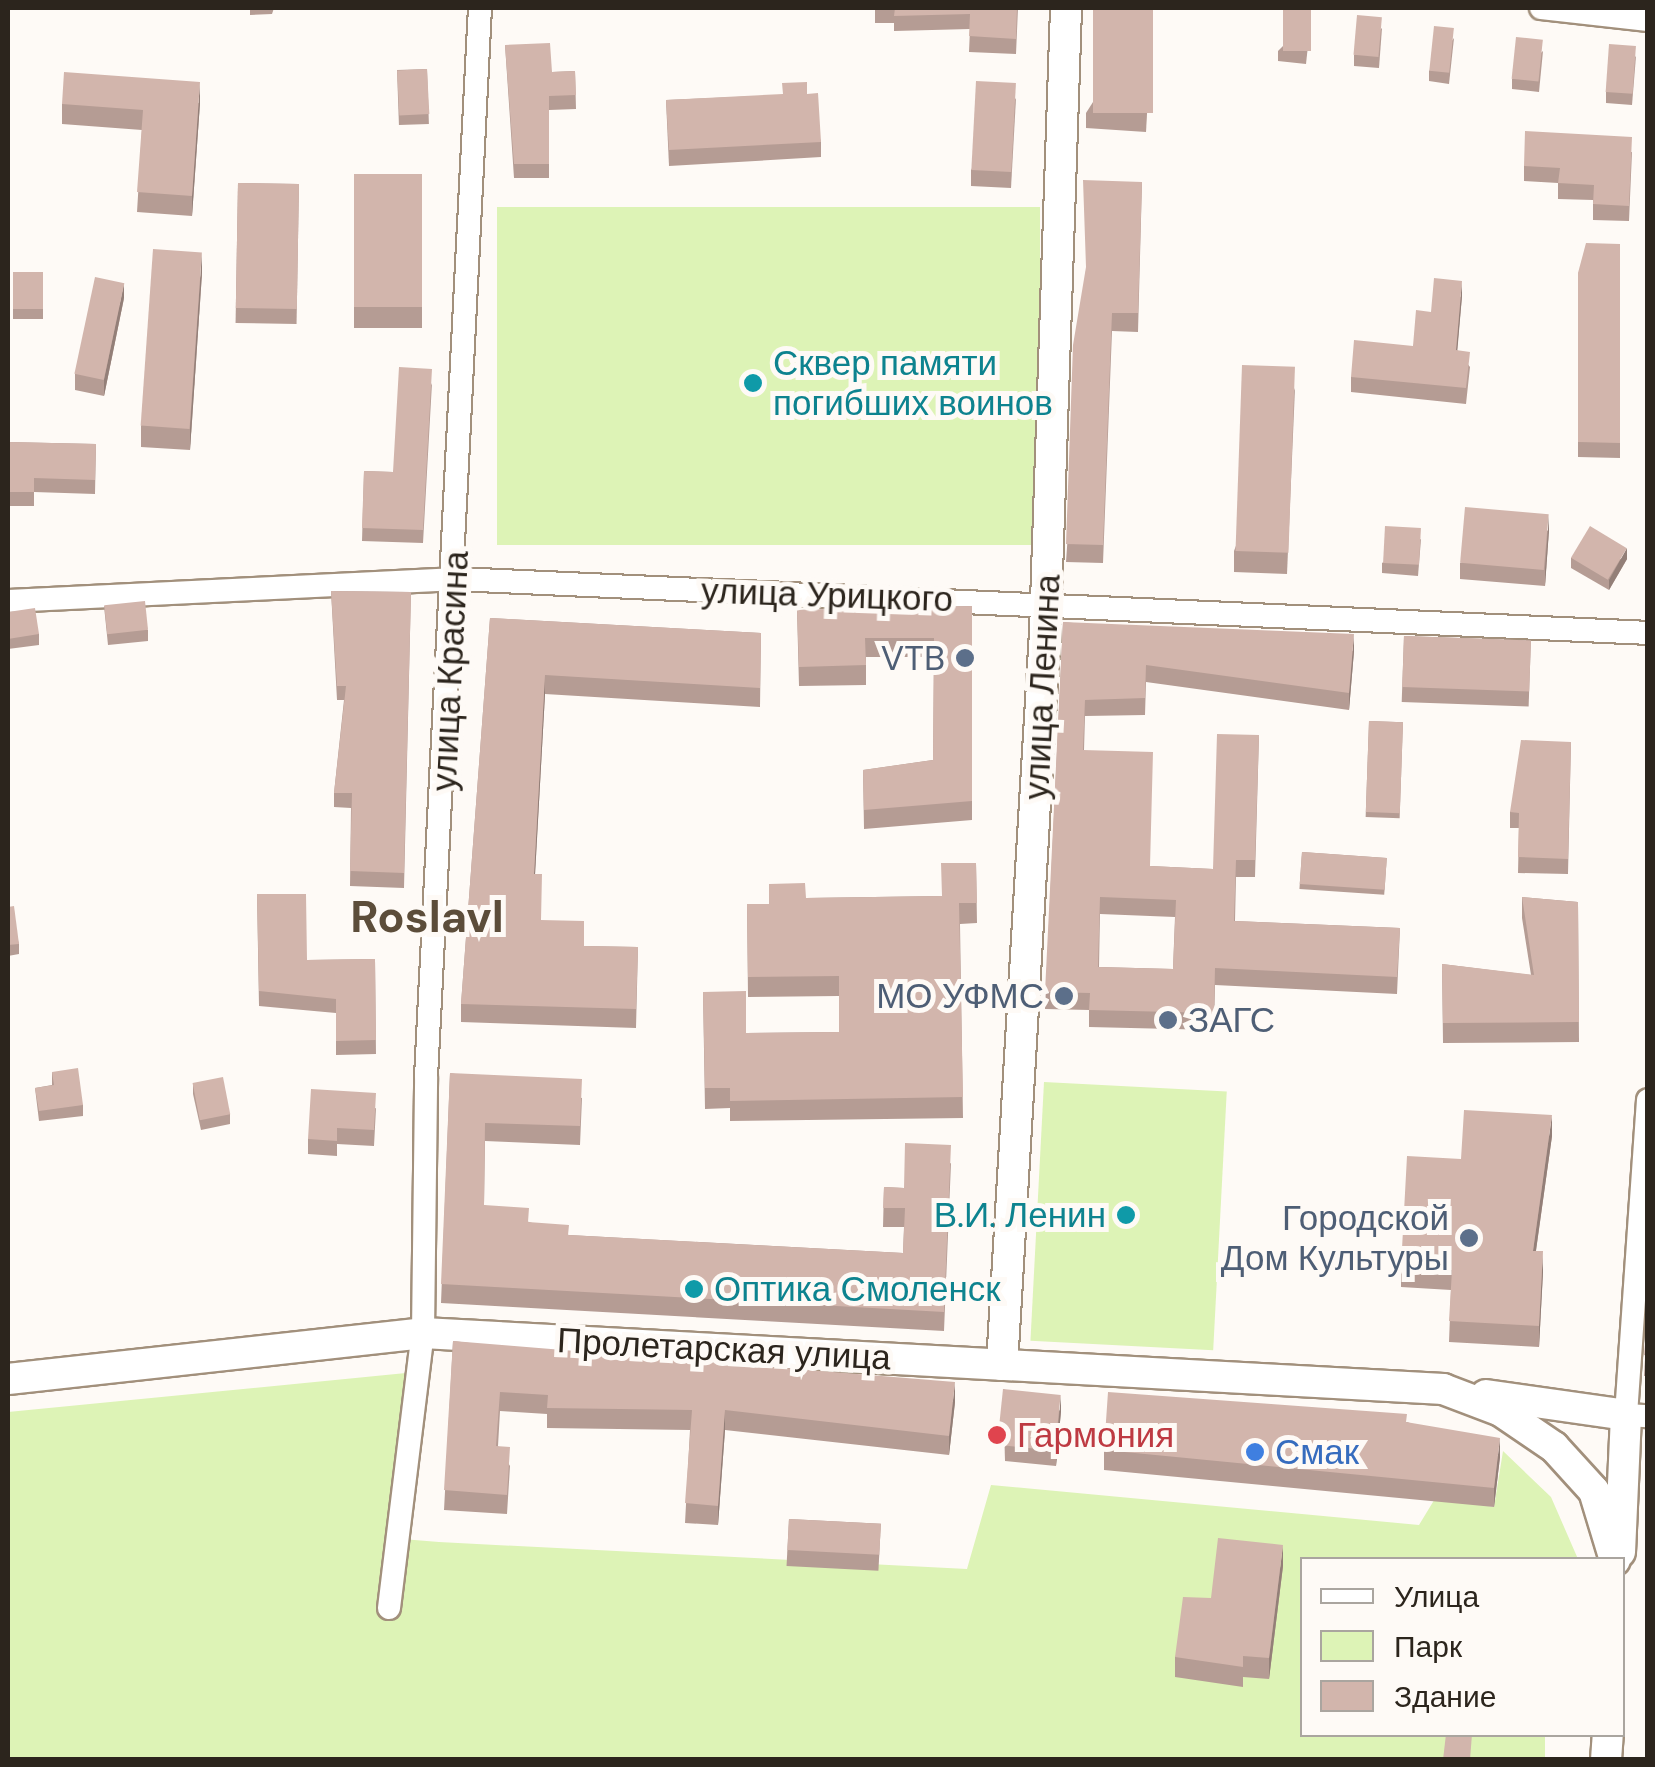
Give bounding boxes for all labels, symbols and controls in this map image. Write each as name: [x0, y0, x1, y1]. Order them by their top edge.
place label: Сквер памяти погибших воинов: [773, 342, 1053, 424]
marker: Сквер памяти погибших воинов: [742, 372, 764, 394]
street label: улица Красина: [423, 550, 477, 792]
street label: улица Урицкого: [700, 570, 954, 620]
street label: улица Ленина: [1015, 573, 1069, 801]
place label: VTB: [881, 637, 945, 679]
marker: VTB: [954, 647, 976, 669]
district label: Roslavl: [350, 890, 504, 944]
place label: МО УФМС: [876, 975, 1044, 1017]
marker: МО УФМС: [1053, 985, 1075, 1007]
place label: ЗАГС: [1188, 999, 1275, 1041]
marker: ЗАГС: [1157, 1009, 1179, 1031]
place label: В.И. Ленин: [934, 1194, 1106, 1236]
place label: Городской Дом Культуры: [1221, 1197, 1449, 1279]
marker: В.И. Ленин: [1115, 1204, 1137, 1226]
marker: Городской Дом Культуры: [1458, 1227, 1480, 1249]
place label: Оптика Смоленск: [714, 1268, 1001, 1310]
marker: Оптика Смоленск: [683, 1278, 705, 1300]
street label: Пролетарская улица: [556, 1319, 892, 1379]
place label: Гармония: [1017, 1414, 1174, 1456]
marker: Гармония: [986, 1424, 1008, 1446]
place label: Смак: [1275, 1431, 1359, 1473]
marker: Смак: [1244, 1441, 1266, 1463]
legend: [1300, 1557, 1625, 1737]
text: Улица: [1394, 1577, 1479, 1616]
text: Парк: [1394, 1627, 1462, 1666]
text: Здание: [1394, 1677, 1496, 1716]

